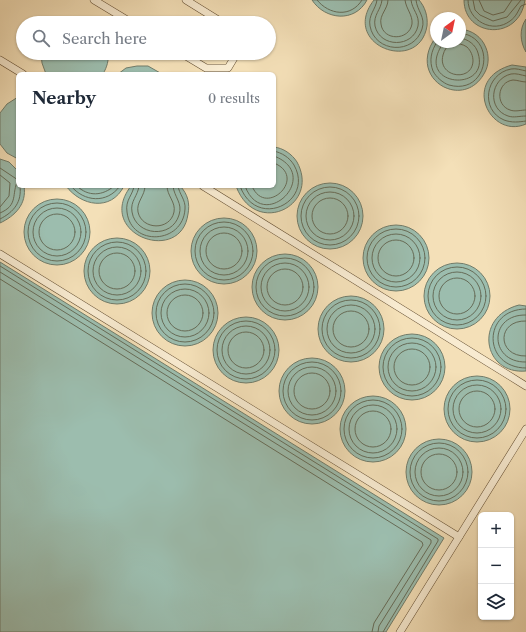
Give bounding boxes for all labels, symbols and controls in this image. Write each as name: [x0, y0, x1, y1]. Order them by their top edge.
north arrow: [430, 12, 466, 48]
search box: [16, 16, 276, 60]
icon: search: [30, 27, 52, 49]
text: Search here: [62, 29, 147, 48]
text: Nearby: [32, 88, 96, 108]
text: 0 results: [208, 90, 260, 106]
map controls: [478, 512, 514, 620]
button: +: [478, 512, 514, 548]
button: −: [478, 548, 514, 584]
button: layers: [478, 584, 514, 620]

